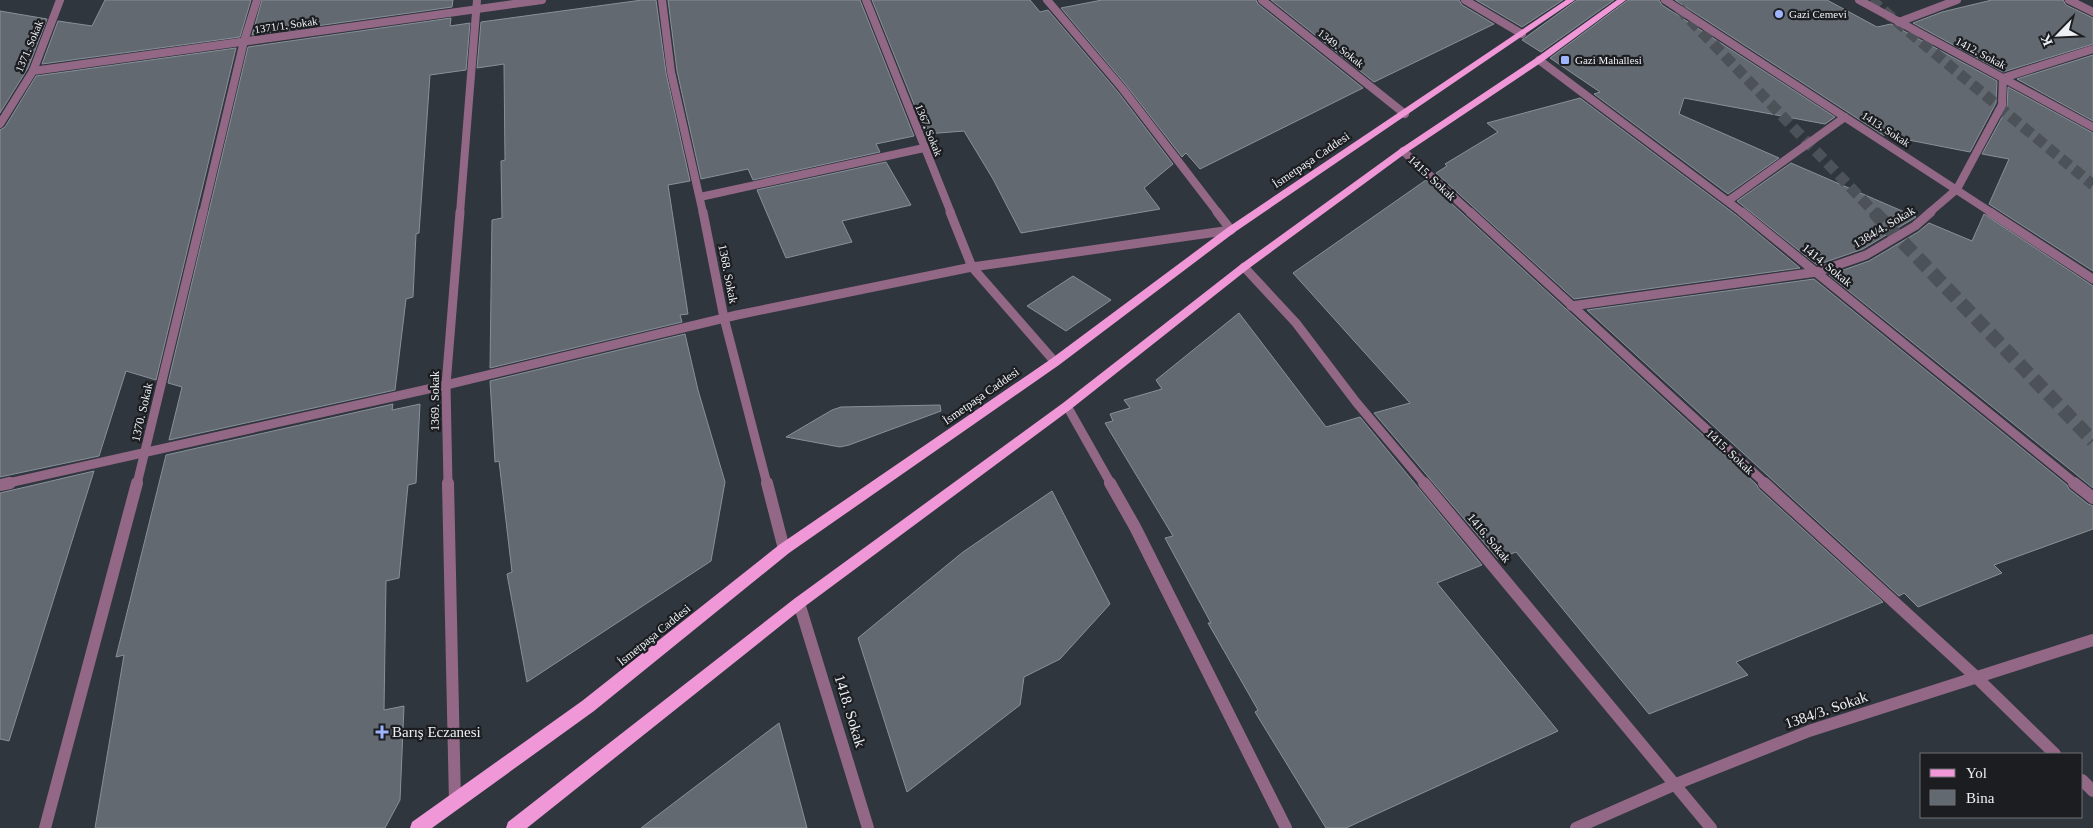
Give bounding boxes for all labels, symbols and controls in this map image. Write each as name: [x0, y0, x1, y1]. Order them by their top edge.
marker: Gazi Cemevi: [1773, 8, 1785, 20]
place label: Gazi Cemevi: [1789, 8, 1847, 20]
north arrow: [2033, 10, 2083, 60]
street label: 1371/1. Sokak: [254, 15, 319, 35]
street label: 1371. Sokak: [13, 18, 45, 74]
street label: 1349. Sokak: [1316, 26, 1367, 70]
text: K: [2037, 32, 2056, 48]
street label: 1412. Sokak: [1954, 35, 2009, 71]
marker: Gazi Mahallesi: [1559, 54, 1571, 66]
place label: Gazi Mahallesi: [1575, 54, 1642, 66]
street label: 1367. Sokak: [913, 102, 945, 158]
street label: 1413. Sokak: [1860, 109, 1913, 149]
street label: İsmetpaşa Caddesi: [1270, 129, 1353, 191]
street label: 1415. Sokak: [1405, 152, 1459, 204]
street label: 1384/4. Sokak: [1851, 203, 1917, 251]
street label: 1414. Sokak: [1799, 241, 1855, 289]
street label: 1368. Sokak: [715, 243, 741, 305]
street label: İsmetpaşa Caddesi: [940, 364, 1022, 427]
street label: 1369. Sokak: [428, 371, 442, 431]
street label: 1370. Sokak: [128, 381, 156, 443]
street label: 1415. Sokak: [1703, 426, 1757, 478]
street label: 1416. Sokak: [1464, 511, 1514, 565]
street label: İsmetpaşa Caddesi: [615, 601, 694, 669]
street label: 1418. Sokak: [831, 673, 869, 750]
street label: 1384/3. Sokak: [1782, 688, 1870, 732]
place label: Barış Eczanesi: [392, 724, 481, 740]
marker: Barış Eczanesi: [376, 726, 388, 738]
legend: [1920, 753, 2083, 818]
text: Yol: [1966, 765, 1987, 781]
text: Bina: [1966, 790, 1995, 806]

